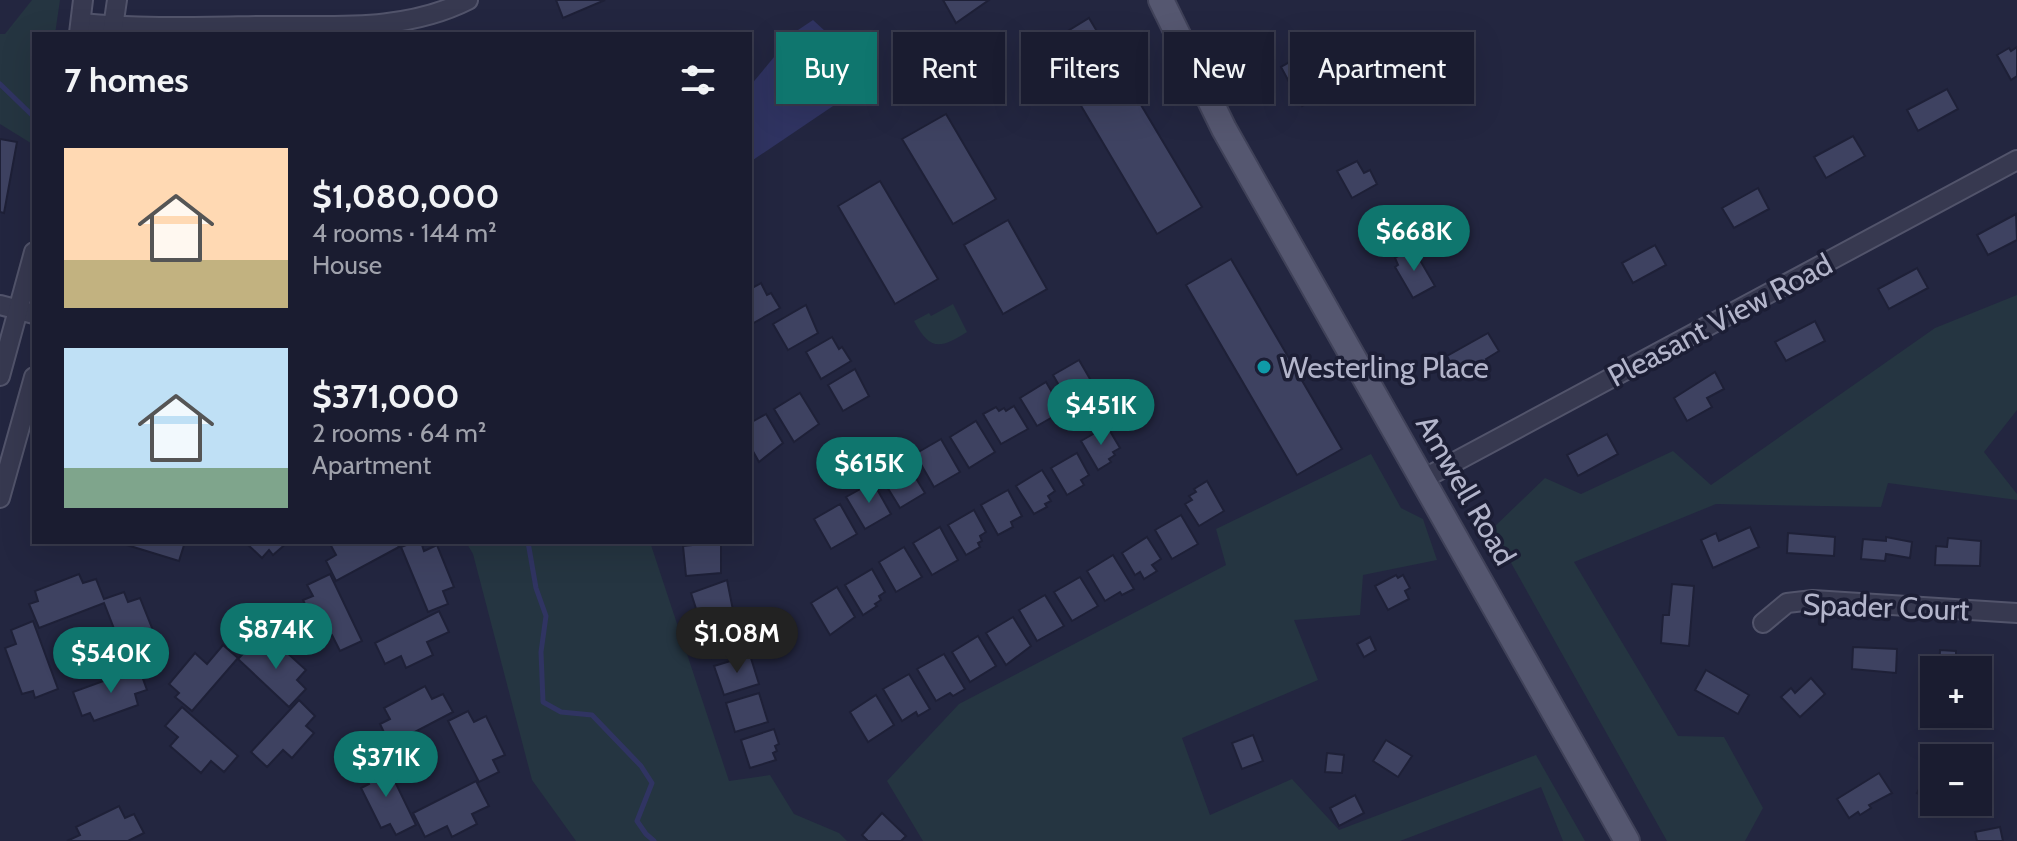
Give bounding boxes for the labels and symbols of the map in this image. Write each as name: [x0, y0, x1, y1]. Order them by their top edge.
pin: $668K: [1358, 205, 1470, 273]
street label: Pleasant View Road: [1601, 245, 1839, 395]
place label: Westerling Place: [1280, 349, 1489, 386]
marker: Westerling Place: [1255, 358, 1273, 376]
pin: $451K: [1045, 379, 1157, 447]
street label: Amwell Road: [1408, 408, 1524, 572]
pin: $615K: [813, 437, 925, 505]
street label: Spader Court: [1802, 586, 1970, 628]
pin: $874K: [220, 603, 332, 671]
pin: $1.08M: [672, 607, 802, 675]
pin: $540K: [55, 627, 167, 695]
pin: $371K: [330, 731, 442, 799]

